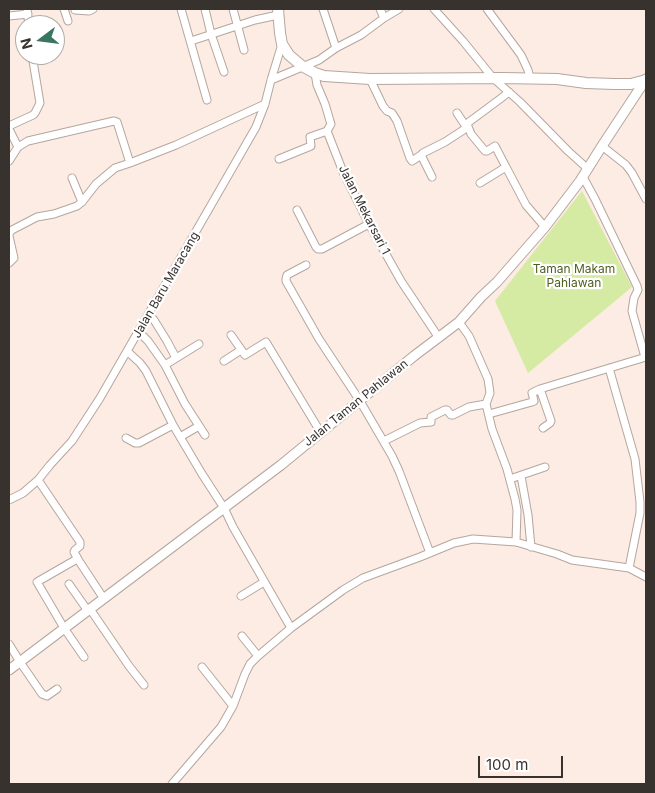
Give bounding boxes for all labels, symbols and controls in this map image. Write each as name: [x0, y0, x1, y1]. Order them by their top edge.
north arrow: [15, 15, 65, 65]
text: N: [16, 36, 36, 51]
street label: Jalan Mekarsari 1: [335, 163, 393, 257]
street label: Jalan Baru Maracang: [130, 229, 202, 341]
park label: Taman Makam Pahlawan: [533, 262, 615, 290]
street label: Jalan Taman Pahlawan: [301, 357, 411, 449]
scale bar: [480, 746, 565, 778]
text: 100 m: [486, 755, 528, 774]

